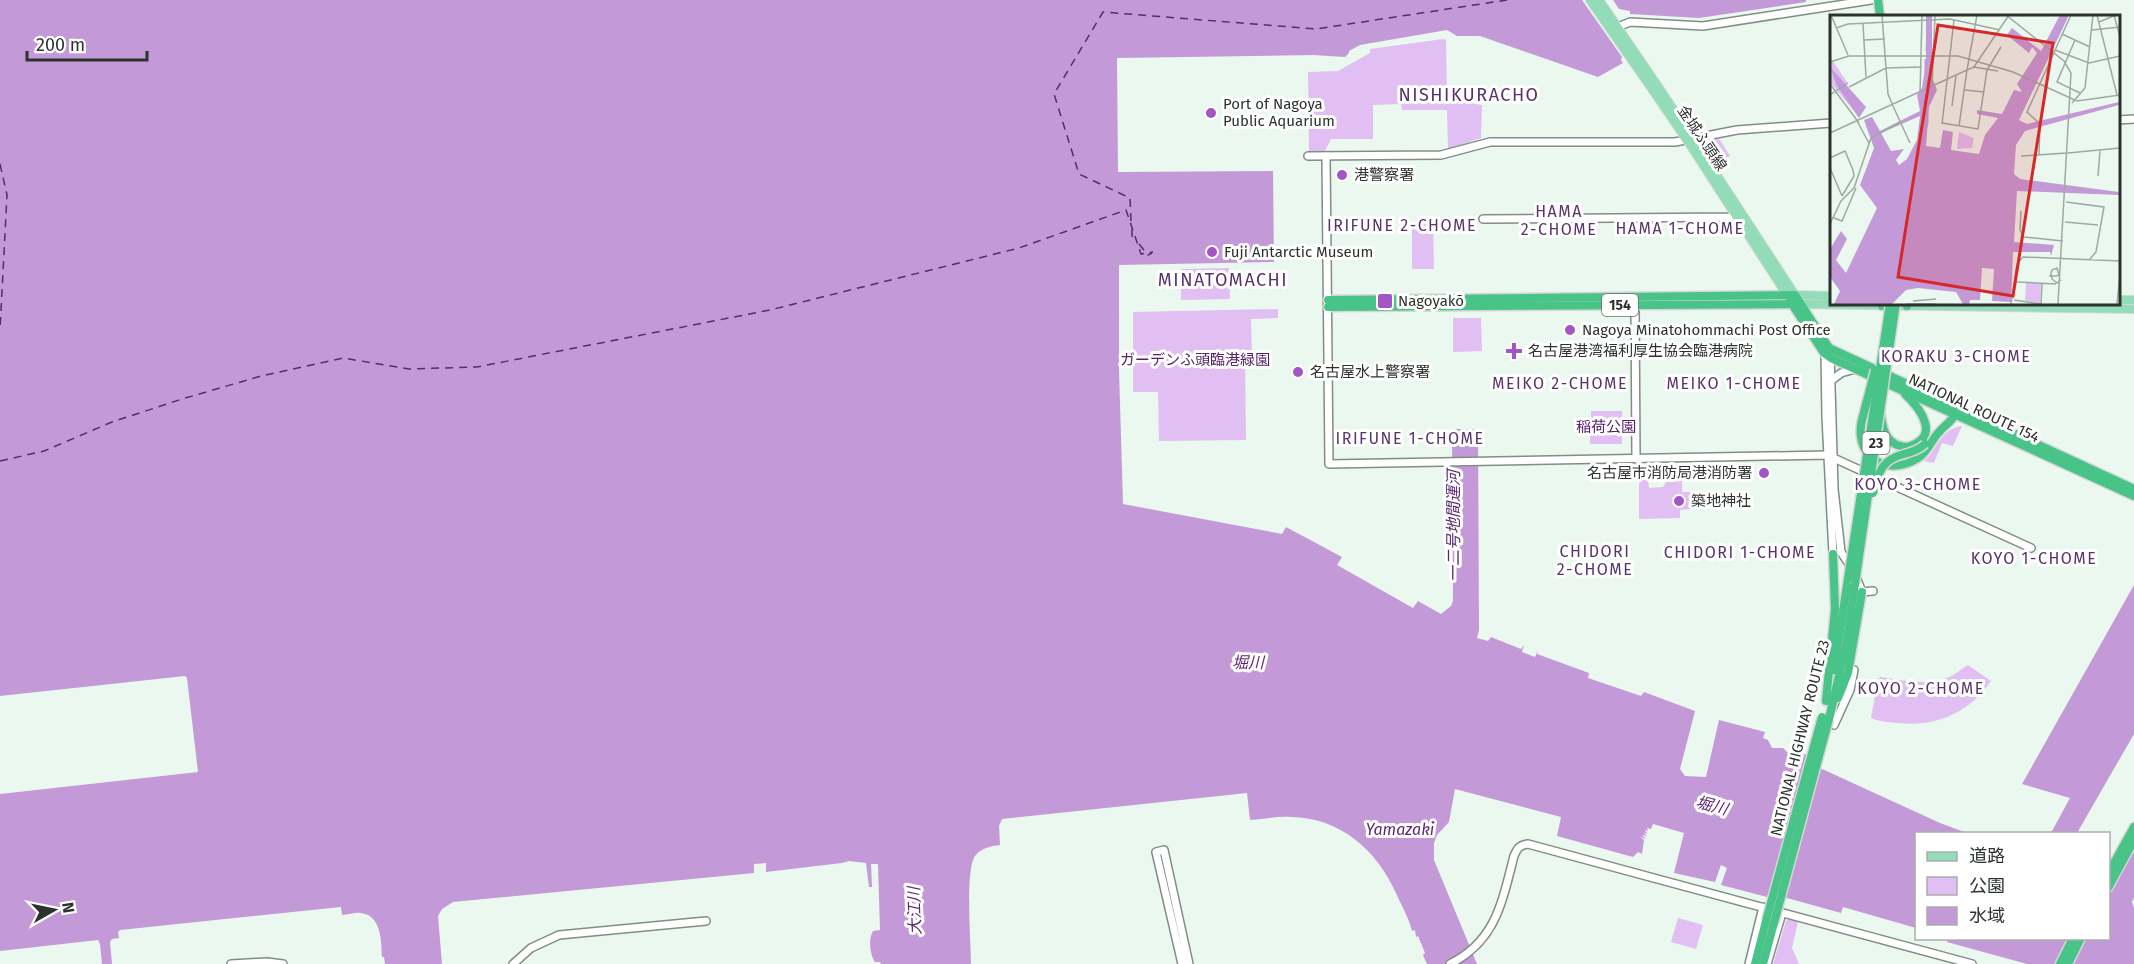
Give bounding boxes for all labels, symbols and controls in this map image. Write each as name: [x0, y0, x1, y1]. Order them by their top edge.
inset map: [1830, 15, 2119, 304]
scale bar: [27, 24, 147, 62]
text: 200 m: [36, 34, 85, 56]
district label: NISHIKURACHO: [1398, 84, 1540, 106]
place label: Port of Nagoya Public Aquarium: [1223, 95, 1335, 130]
street label: 金城ふ頭線: [1674, 102, 1730, 174]
marker: Port of Nagoya Public Aquarium: [1204, 106, 1218, 120]
place label: 港警察署: [1354, 166, 1414, 184]
marker: 港警察署: [1335, 168, 1349, 182]
district label: HAMA 2-CHOME: [1521, 202, 1597, 239]
district label: IRIFUNE 2-CHOME: [1327, 216, 1477, 235]
district label: HAMA 1-CHOME: [1615, 219, 1745, 238]
place label: Fuji Antarctic Museum: [1224, 243, 1373, 261]
marker: Fuji Antarctic Museum: [1205, 245, 1219, 259]
district label: MINATOMACHI: [1158, 269, 1288, 291]
marker: Nagoyakō: [1376, 292, 1394, 310]
place label: Nagoyakō: [1398, 292, 1464, 310]
road number: 154: [1602, 294, 1638, 316]
place label: Nagoya Minatohommachi Post Office: [1582, 321, 1831, 339]
marker: Nagoya Minatohommachi Post Office: [1563, 323, 1577, 337]
marker: 名古屋港湾福利厚生協会臨港病院: [1505, 342, 1523, 360]
place label: 名古屋港湾福利厚生協会臨港病院: [1528, 342, 1753, 360]
district label: KORAKU 3-CHOME: [1881, 347, 2031, 366]
park label: ガーデンふ頭臨港緑園: [1120, 351, 1270, 369]
place label: 名古屋水上警察署: [1310, 363, 1430, 381]
marker: 名古屋水上警察署: [1291, 365, 1305, 379]
street label: NATIONAL ROUTE 154: [1906, 370, 2042, 446]
district label: MEIKO 2-CHOME: [1492, 374, 1628, 393]
district label: MEIKO 1-CHOME: [1667, 374, 1801, 393]
park label: 稲荷公園: [1576, 418, 1636, 436]
district label: IRIFUNE 1-CHOME: [1336, 429, 1484, 448]
road number: 23: [1862, 432, 1890, 454]
place label: 名古屋市消防局港消防署: [1587, 464, 1752, 482]
marker: 名古屋市消防局港消防署: [1757, 466, 1771, 480]
water label: 一二号地間運河: [1444, 467, 1463, 582]
district label: KOYO 3-CHOME: [1854, 475, 1982, 494]
place label: 築地神社: [1691, 492, 1751, 510]
marker: 築地神社: [1672, 494, 1686, 508]
district label: CHIDORI 2-CHOME: [1557, 542, 1633, 579]
district label: CHIDORI 1-CHOME: [1664, 543, 1816, 562]
district label: KOYO 1-CHOME: [1971, 549, 2097, 568]
street label: NATIONAL HIGHWAY ROUTE 23: [1767, 638, 1833, 838]
water label: 堀川: [1232, 653, 1266, 672]
district label: KOYO 2-CHOME: [1857, 679, 1985, 698]
water label: 堀川: [1694, 792, 1732, 819]
water label: Yamazaki: [1366, 820, 1435, 839]
legend: [1915, 832, 2110, 940]
text: 道路: [1969, 845, 2005, 867]
text: 公園: [1969, 875, 2005, 897]
north arrow: [24, 880, 84, 940]
water label: 大江川: [904, 885, 925, 935]
text: N: [58, 901, 79, 914]
text: 水域: [1969, 905, 2005, 927]

